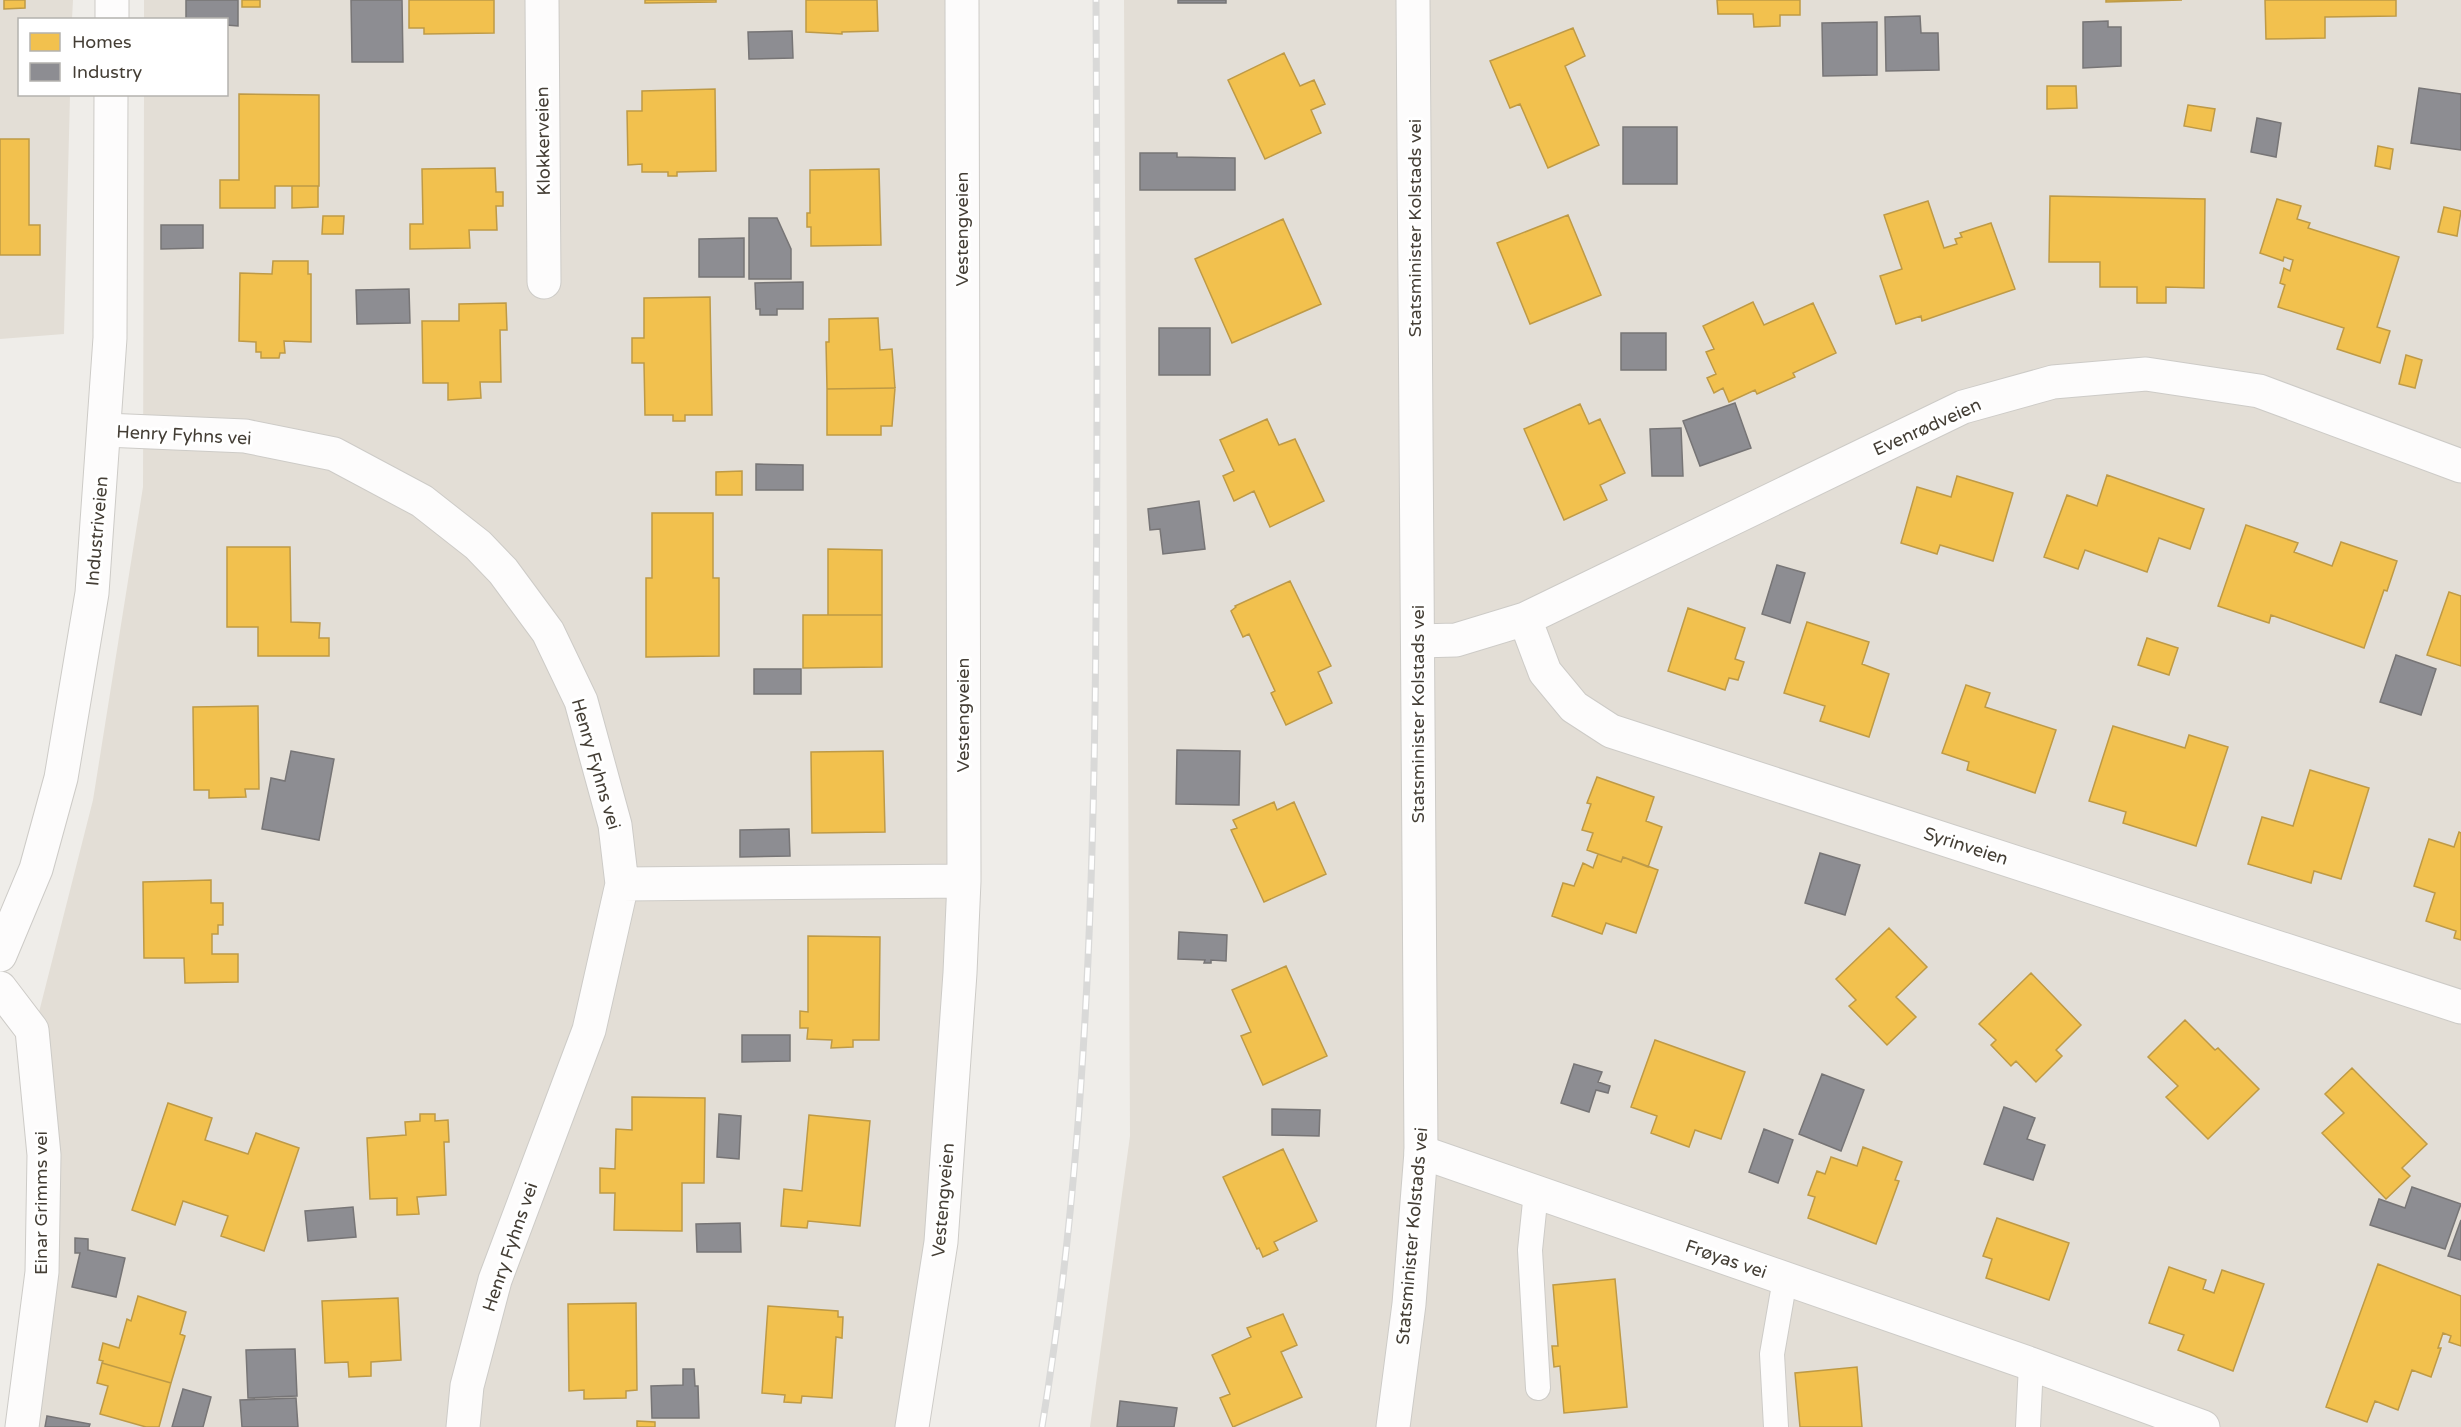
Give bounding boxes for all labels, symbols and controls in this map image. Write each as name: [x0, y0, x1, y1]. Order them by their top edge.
legend: [18, 18, 228, 96]
text: Homes: [72, 31, 132, 53]
text: Industry: [72, 61, 143, 83]
street label: Klokkerveien: [531, 86, 555, 196]
street label: Statsminister Kolstads vei: [1404, 119, 1426, 337]
street label: Vestengveien: [951, 172, 973, 286]
street label: Evenrødveien: [1870, 393, 1984, 461]
street label: Henry Fyhns vei: [116, 420, 252, 450]
street label: Industriveien: [81, 475, 113, 587]
street label: Statsminister Kolstads vei: [1407, 605, 1429, 823]
street label: Vestengveien: [952, 658, 974, 772]
street label: Henry Fyhns vei: [567, 696, 625, 832]
street label: Syrinveien: [1921, 822, 2011, 870]
street label: Statsminister Kolstads vei: [1392, 1126, 1432, 1346]
street label: Einar Grimms vei: [30, 1131, 52, 1275]
street label: Vestengveien: [927, 1142, 959, 1258]
street label: Henry Fyhns vei: [478, 1179, 542, 1315]
street label: Frøyas vei: [1682, 1235, 1770, 1283]

